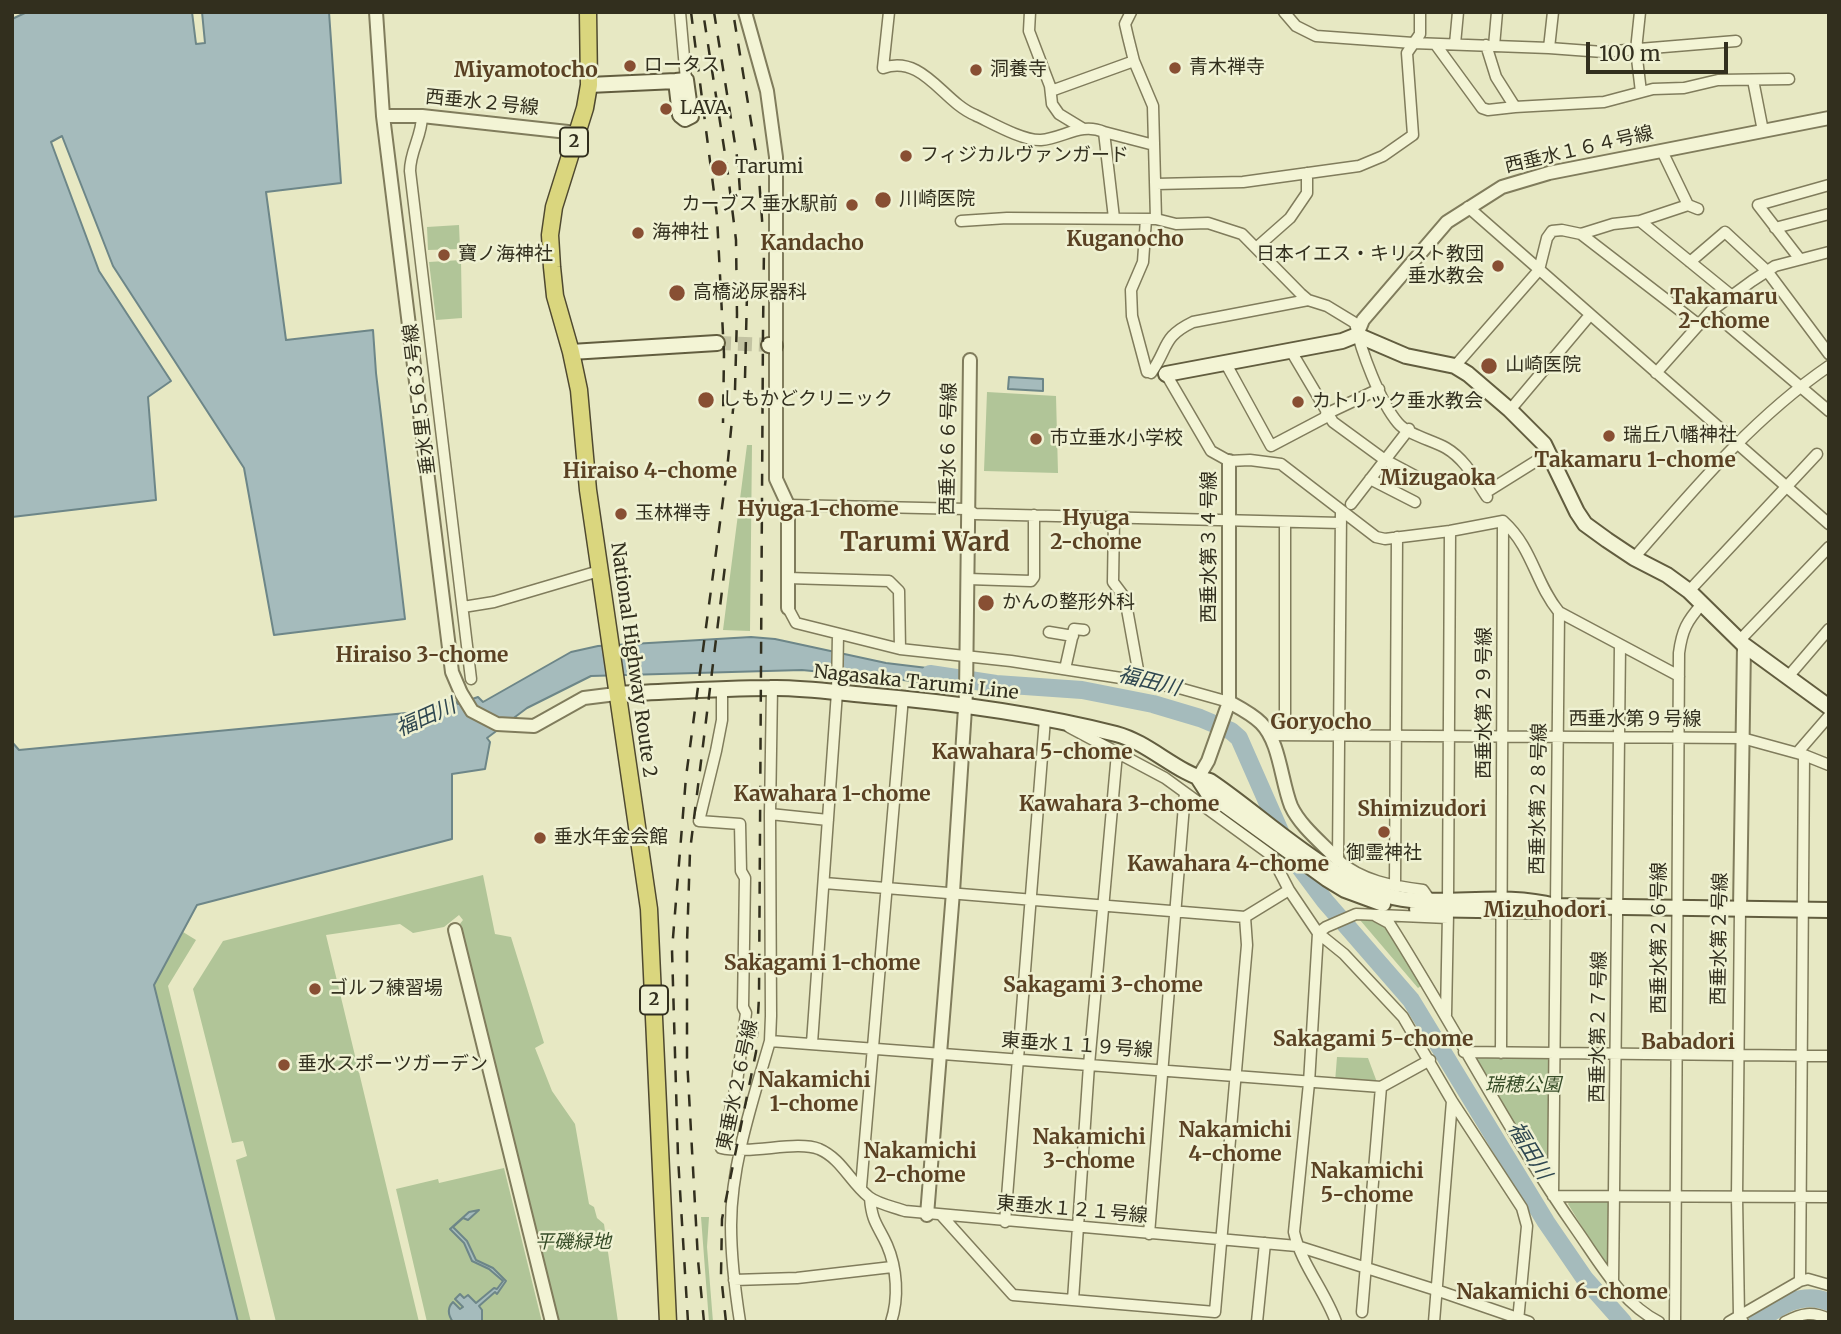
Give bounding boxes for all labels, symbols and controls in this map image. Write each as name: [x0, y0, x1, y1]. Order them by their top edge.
scale bar: [1589, 28, 1731, 72]
text: 100 m: [1599, 40, 1661, 67]
place label: ロータス: [644, 55, 720, 77]
place label: 青木禅寺: [1189, 57, 1265, 79]
district label: Miyamotocho: [454, 58, 598, 84]
marker: ロータス: [622, 58, 638, 74]
place label: 洞養寺: [990, 59, 1047, 81]
marker: 青木禅寺: [1167, 60, 1183, 76]
marker: 洞養寺: [968, 62, 984, 78]
street label: 西垂水２号線: [424, 86, 540, 120]
place label: LAVA: [680, 98, 728, 120]
marker: LAVA: [658, 101, 674, 117]
street label: 西垂水１６４号線: [1502, 122, 1656, 178]
road number: 2: [560, 127, 588, 156]
place label: フィジカルヴァンガード: [920, 145, 1129, 167]
marker: フィジカルヴァンガード: [898, 148, 914, 164]
place label: Tarumi: [735, 157, 803, 179]
marker: Tarumi: [709, 158, 729, 178]
place label: 川崎医院: [899, 189, 975, 211]
marker: 川崎医院: [873, 190, 893, 210]
place label: カーブス 垂水駅前: [681, 194, 838, 216]
marker: カーブス 垂水駅前: [844, 197, 860, 213]
place label: 海神社: [652, 222, 709, 244]
marker: 海神社: [630, 225, 646, 241]
district label: Kuganocho: [1066, 227, 1184, 253]
district label: Kandacho: [760, 231, 864, 257]
place label: 寶ノ海神社: [458, 244, 553, 266]
place label: 日本イエス・キリスト教団 垂水教会: [1256, 244, 1484, 288]
marker: 寶ノ海神社: [436, 247, 452, 263]
marker: 日本イエス・キリスト教団 垂水教会: [1490, 258, 1506, 274]
place label: 高橋泌尿器科: [693, 282, 807, 304]
marker: 高橋泌尿器科: [667, 283, 687, 303]
district label: Takamaru 2-chome: [1670, 285, 1778, 335]
street label: 垂水里５６３号線: [399, 322, 441, 476]
place label: 山崎医院: [1505, 355, 1581, 377]
marker: 山崎医院: [1479, 356, 1499, 376]
street label: 西垂水６６号線: [936, 382, 962, 516]
place label: しもかどクリニック: [722, 389, 893, 411]
marker: しもかどクリニック: [696, 390, 716, 410]
place label: カトリック垂水教会: [1312, 391, 1483, 413]
marker: カトリック垂水教会: [1290, 394, 1306, 410]
place label: 瑞丘八幡神社: [1623, 425, 1737, 447]
place label: 市立垂水小学校: [1050, 428, 1183, 450]
marker: 瑞丘八幡神社: [1601, 428, 1617, 444]
marker: 市立垂水小学校: [1028, 431, 1044, 447]
district label: Takamaru 1-chome: [1534, 448, 1736, 474]
district label: Hiraiso 4-chome: [563, 459, 737, 485]
district label: Mizugaoka: [1380, 466, 1496, 492]
street label: 西垂水第３４号線: [1199, 471, 1221, 623]
district label: Hyuga 1-chome: [737, 497, 899, 523]
place label: 玉林禅寺: [635, 503, 711, 525]
marker: 玉林禅寺: [613, 506, 629, 522]
district label: Hyuga 2-chome: [1050, 506, 1142, 556]
district label: Tarumi Ward: [840, 528, 1010, 560]
street label: National Highway Route 2: [605, 541, 661, 779]
place label: かんの整形外科: [1002, 592, 1135, 614]
marker: かんの整形外科: [976, 593, 996, 613]
street label: 西垂水第２９号線: [1474, 627, 1496, 779]
district label: Hiraiso 3-chome: [336, 643, 508, 669]
street label: Nagasaka Tarumi Line: [812, 661, 1020, 705]
water label: 福田川: [1115, 662, 1183, 702]
water label: 福田川: [392, 694, 460, 742]
street label: 西垂水第９号線: [1569, 709, 1701, 731]
district label: Goryocho: [1271, 710, 1371, 736]
street label: 西垂水第２８号線: [1526, 723, 1552, 875]
district label: Kawahara 5-chome: [931, 740, 1133, 766]
district label: Kawahara 1-chome: [733, 782, 931, 808]
district label: Kawahara 3-chome: [1019, 792, 1219, 818]
district label: Shimizudori: [1357, 797, 1487, 823]
marker: 御霊神社: [1376, 824, 1392, 840]
place label: 垂水年金会館: [554, 827, 668, 849]
marker: 垂水年金会館: [532, 830, 548, 846]
place label: 御霊神社: [1346, 843, 1422, 865]
district label: Kawahara 4-chome: [1127, 852, 1329, 878]
street label: 西垂水第２６号線: [1649, 862, 1671, 1014]
street label: 西垂水第２号線: [1707, 872, 1733, 1006]
district label: Mizuhodori: [1484, 898, 1606, 924]
district label: Sakagami 1-chome: [724, 951, 920, 977]
street label: 西垂水第２７号線: [1586, 951, 1612, 1103]
district label: Sakagami 3-chome: [1003, 973, 1203, 999]
place label: ゴルフ練習場: [329, 978, 443, 1000]
marker: ゴルフ練習場: [307, 981, 323, 997]
road number: 2: [640, 986, 668, 1015]
street label: 東垂水２６号線: [713, 1018, 763, 1152]
district label: Sakagami 5-chome: [1273, 1027, 1473, 1053]
street label: 東垂水１１９号線: [1000, 1029, 1154, 1063]
district label: Babadori: [1641, 1030, 1735, 1056]
place label: 垂水スポーツガーデン: [298, 1054, 488, 1076]
marker: 垂水スポーツガーデン: [276, 1057, 292, 1073]
district label: Nakamichi 1-chome: [757, 1068, 871, 1118]
park label: 瑞穂公園: [1485, 1075, 1561, 1097]
district label: Nakamichi 4-chome: [1178, 1118, 1292, 1168]
water label: 福田川: [1502, 1118, 1556, 1184]
district label: Nakamichi 3-chome: [1032, 1125, 1146, 1175]
district label: Nakamichi 2-chome: [863, 1139, 977, 1189]
district label: Nakamichi 5-chome: [1310, 1159, 1424, 1209]
street label: 東垂水１２１号線: [995, 1192, 1149, 1228]
park label: 平磯緑地: [535, 1232, 611, 1254]
district label: Nakamichi 6-chome: [1456, 1280, 1668, 1306]

